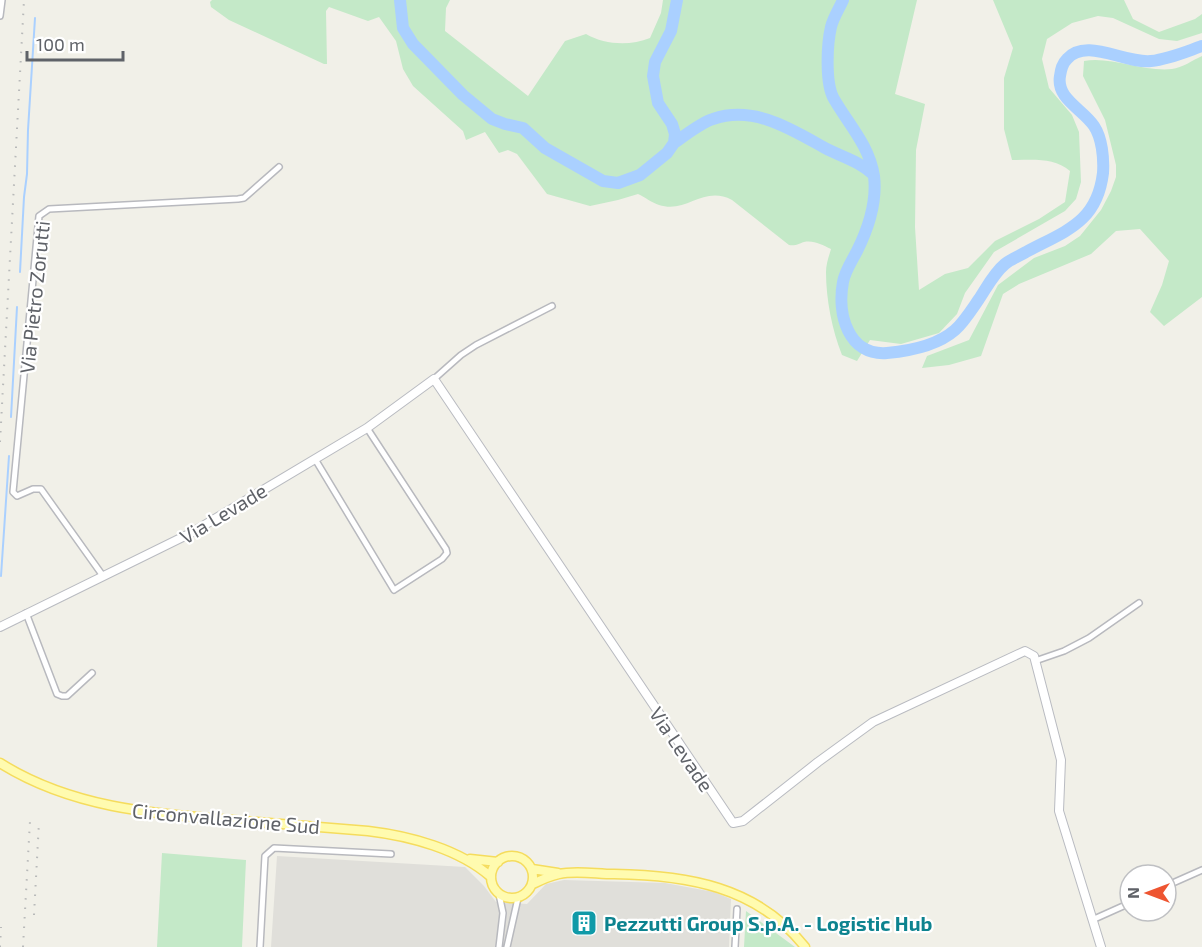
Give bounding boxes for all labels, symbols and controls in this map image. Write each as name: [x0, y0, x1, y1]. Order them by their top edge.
scale bar: [27, 24, 123, 62]
text: 100 m: [36, 33, 85, 55]
street label: Via Pietro Zorutti: [14, 219, 54, 375]
street label: Via Levade: [175, 478, 271, 548]
street label: Via Levade: [645, 702, 719, 796]
street label: Circonvallazione Sud: [131, 798, 321, 838]
north arrow: [1118, 863, 1178, 923]
text: N: [1123, 887, 1142, 899]
building icon: Pezzutti Group S.p.A. - Logistic Hub: [569, 908, 599, 938]
place label: Pezzutti Group S.p.A. - Logistic Hub: [604, 911, 933, 935]

